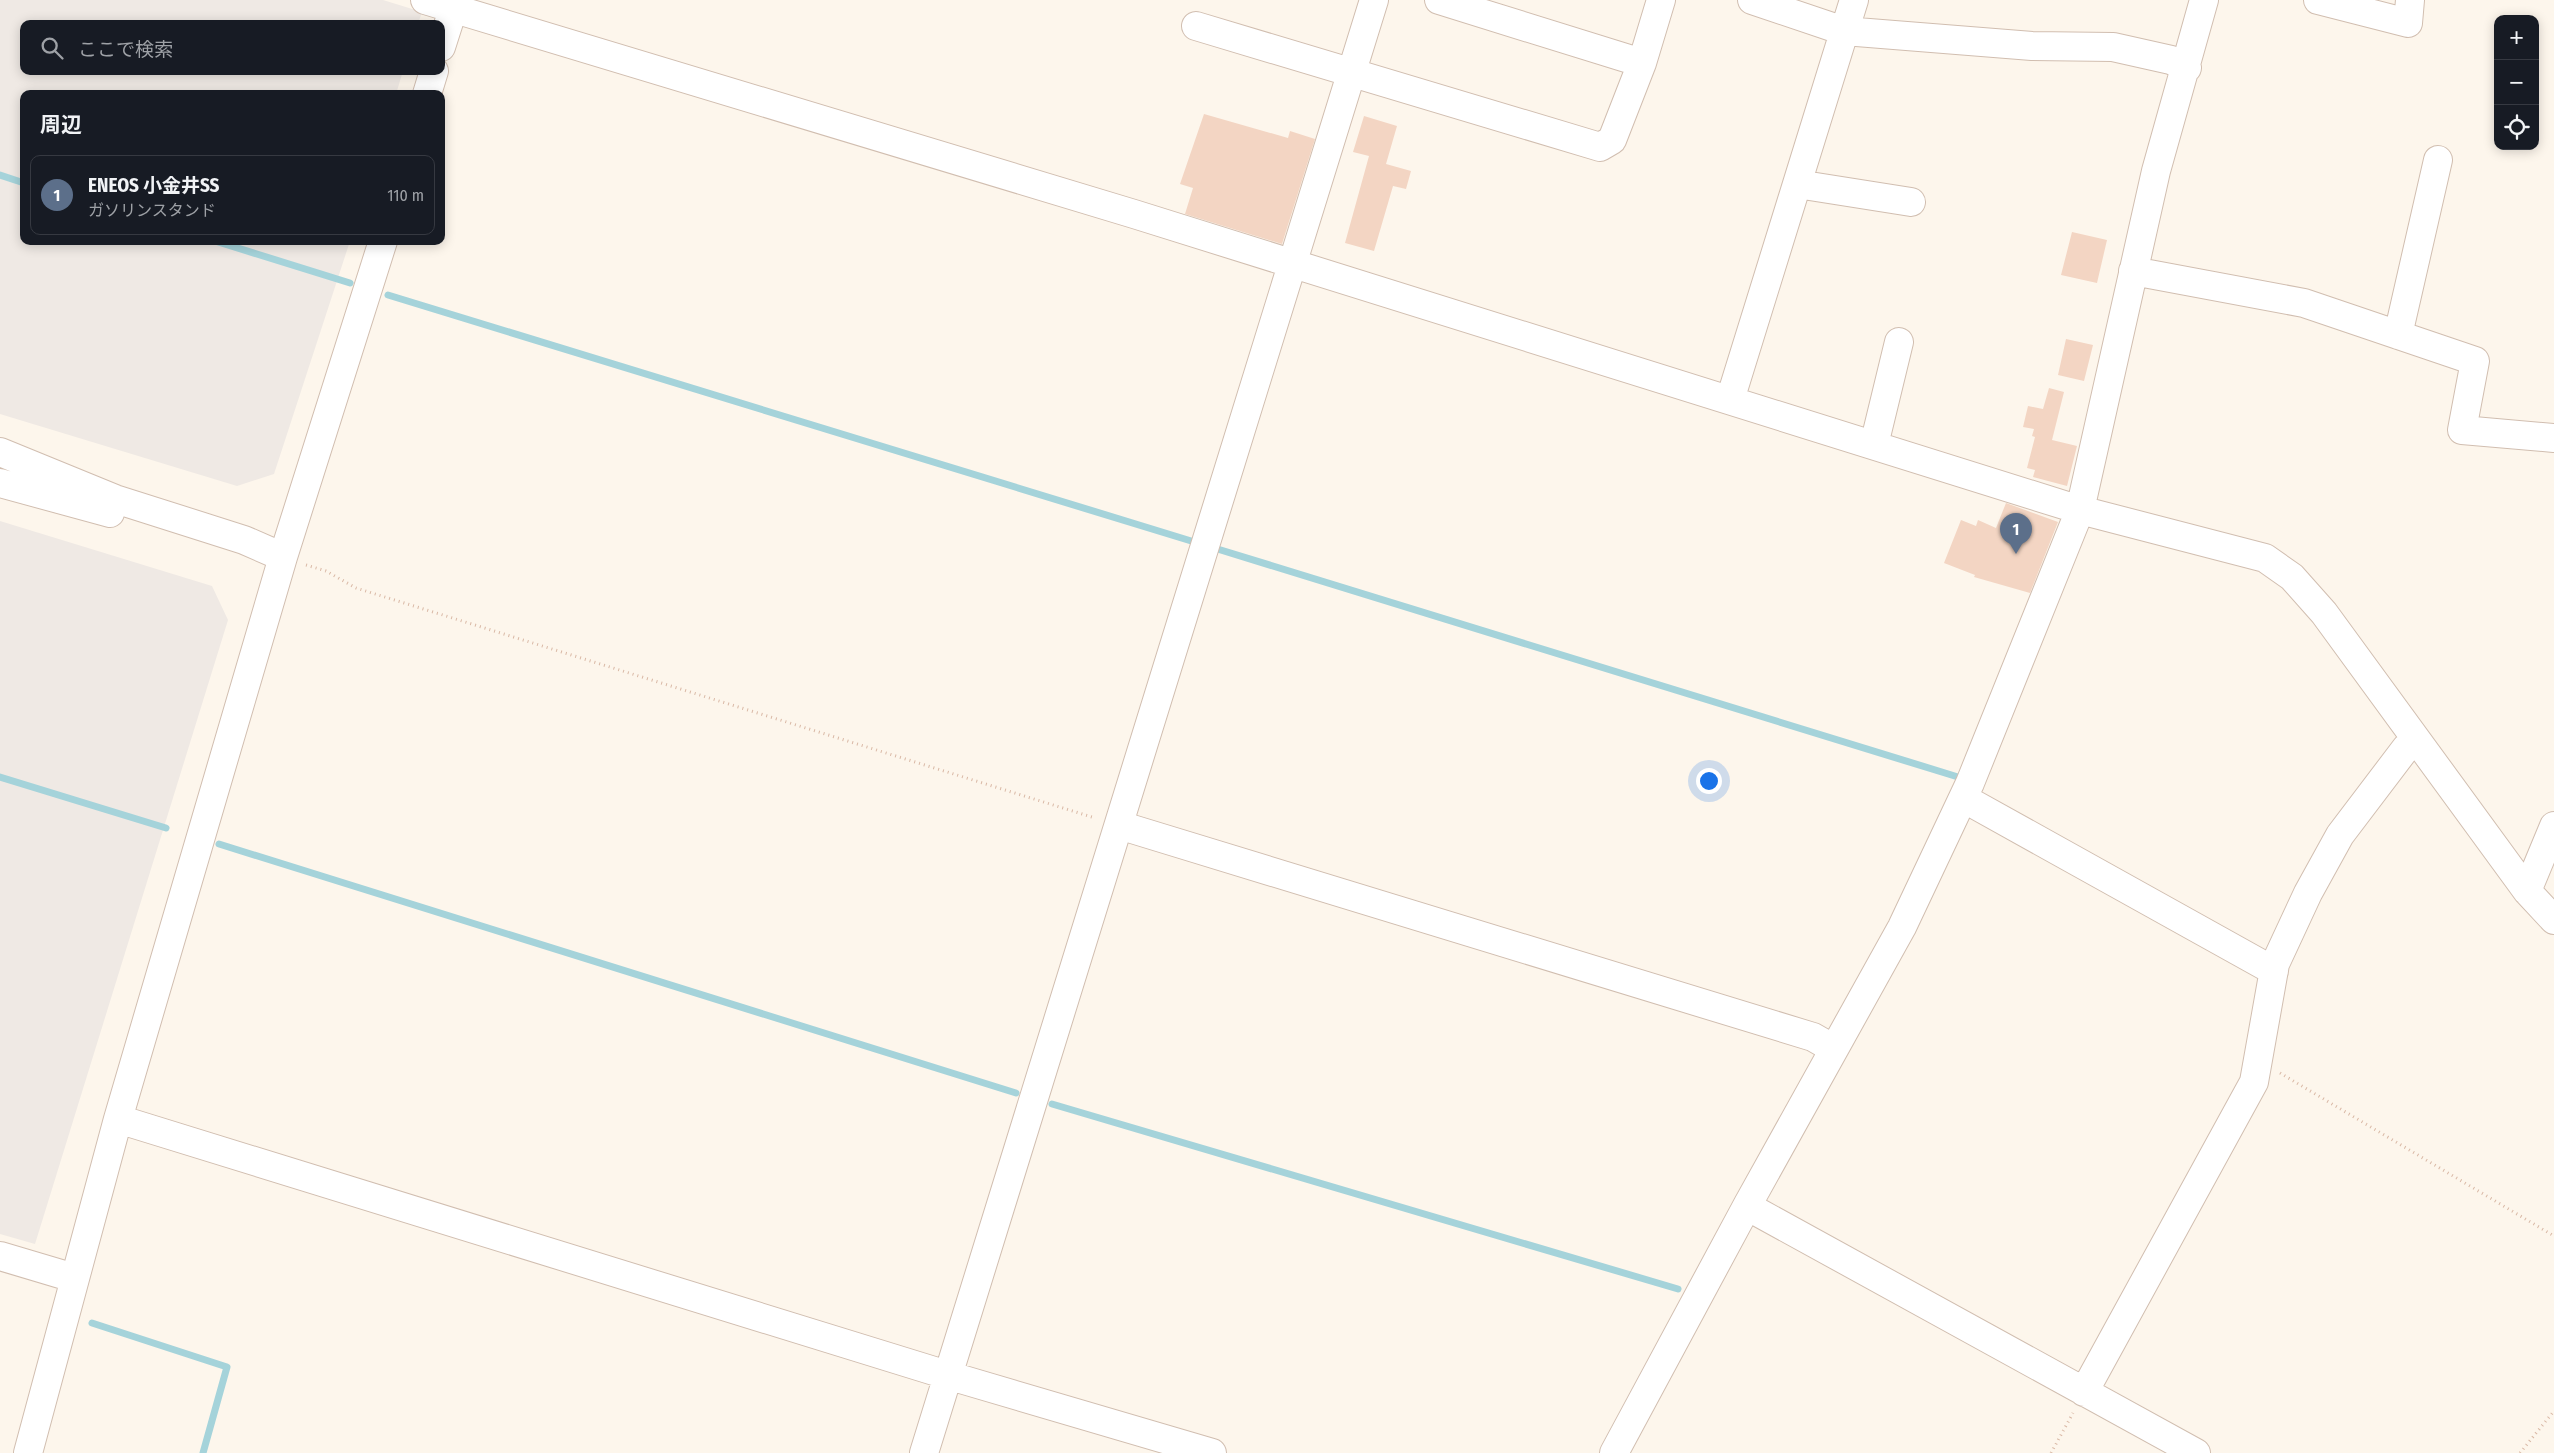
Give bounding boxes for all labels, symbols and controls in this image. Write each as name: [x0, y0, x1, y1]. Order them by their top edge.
map controls: [2494, 15, 2539, 150]
button: +: [2494, 15, 2539, 60]
search box: [20, 20, 445, 75]
icon: search: [38, 34, 66, 62]
text: ここで検索: [78, 38, 173, 61]
button: −: [2494, 60, 2539, 105]
button: locate: [2494, 105, 2539, 150]
text: 周辺: [40, 112, 82, 138]
text: ENEOS 小金井SS: [88, 174, 219, 197]
text: 1: [54, 186, 60, 205]
text: 110 m: [387, 186, 424, 205]
text: ガソリンスタンド: [88, 201, 216, 220]
pin: 1: [2000, 513, 2032, 554]
your location: [1696, 768, 1722, 794]

